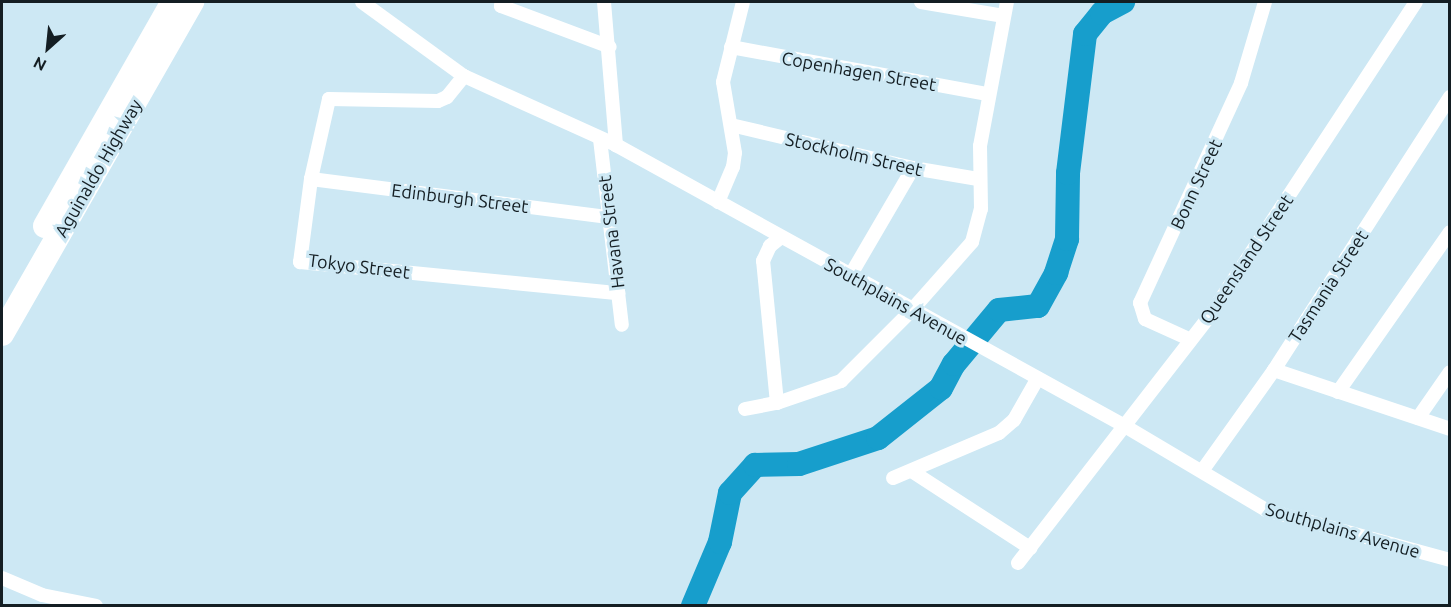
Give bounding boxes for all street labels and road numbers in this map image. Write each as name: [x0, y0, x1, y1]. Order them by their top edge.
street label: Copenhagen Street: [780, 47, 938, 95]
street label: Aguinaldo Highway: [50, 95, 146, 241]
street label: Stockholm Street: [783, 128, 925, 180]
street label: Bonn Street: [1166, 136, 1226, 232]
street label: Havana Street: [593, 174, 629, 290]
street label: Edinburgh Street: [390, 179, 530, 217]
street label: Queensland Street: [1195, 190, 1297, 328]
street label: Tasmania Street: [1284, 226, 1372, 346]
street label: Tokyo Street: [307, 249, 411, 283]
street label: Southplains Avenue: [821, 253, 971, 349]
street label: Southplains Avenue: [1263, 498, 1423, 562]

